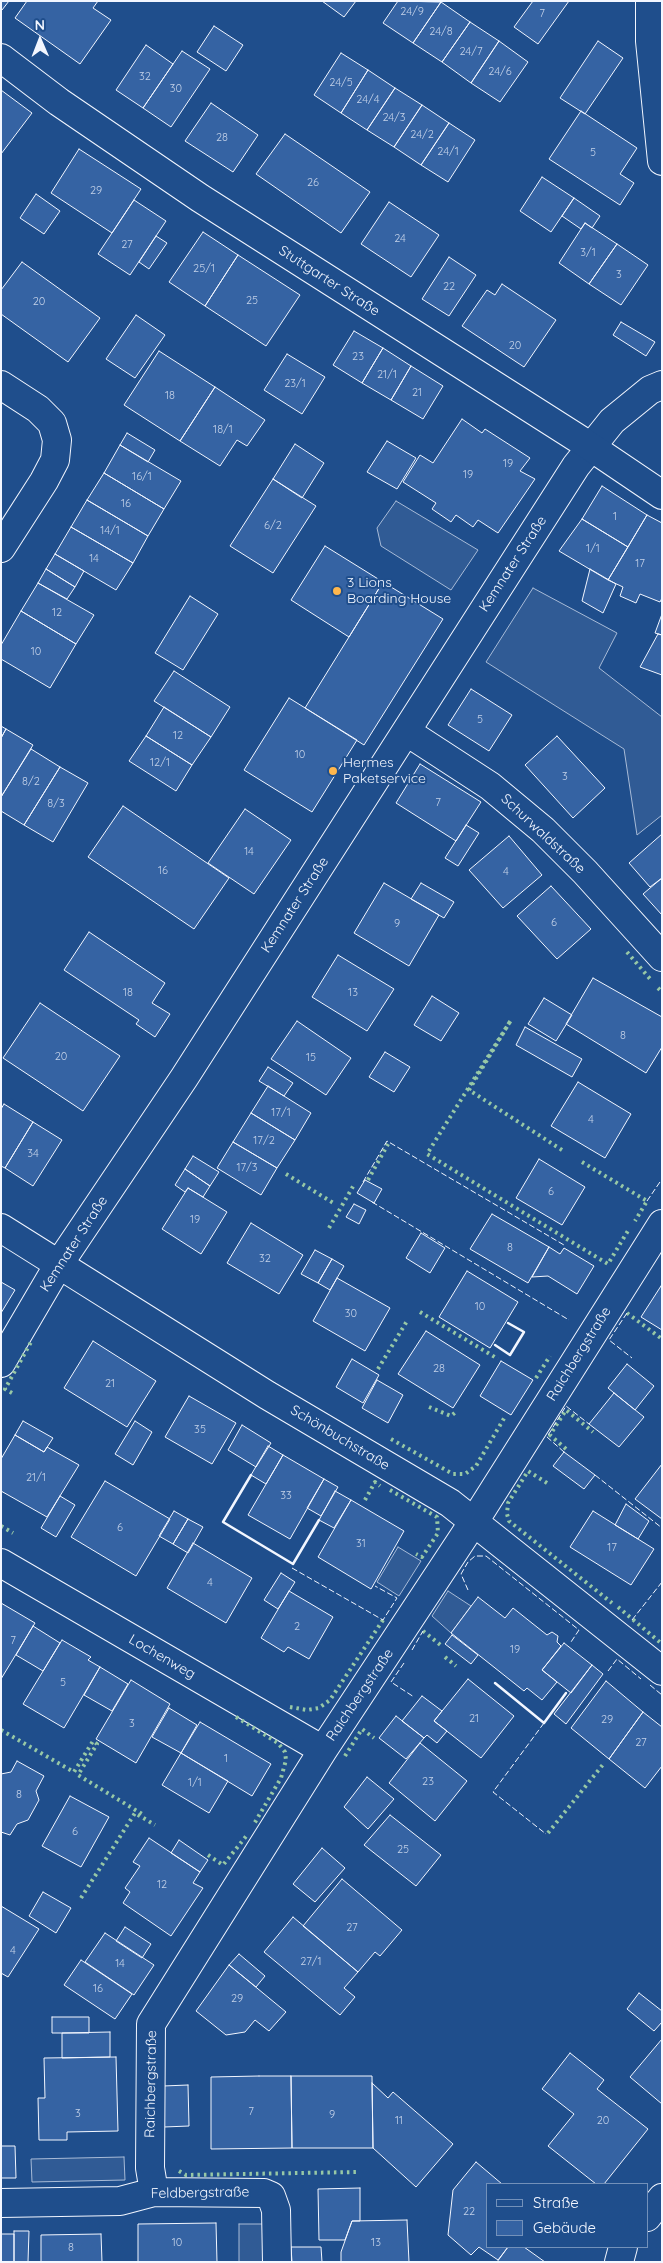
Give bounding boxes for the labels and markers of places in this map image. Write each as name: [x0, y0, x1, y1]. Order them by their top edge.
place label: 3 Lions Boarding House: [347, 575, 451, 608]
marker: 3 Lions Boarding House: [331, 585, 343, 597]
place label: Hermes Paketservice: [343, 755, 426, 788]
marker: Hermes Paketservice: [327, 765, 339, 777]

